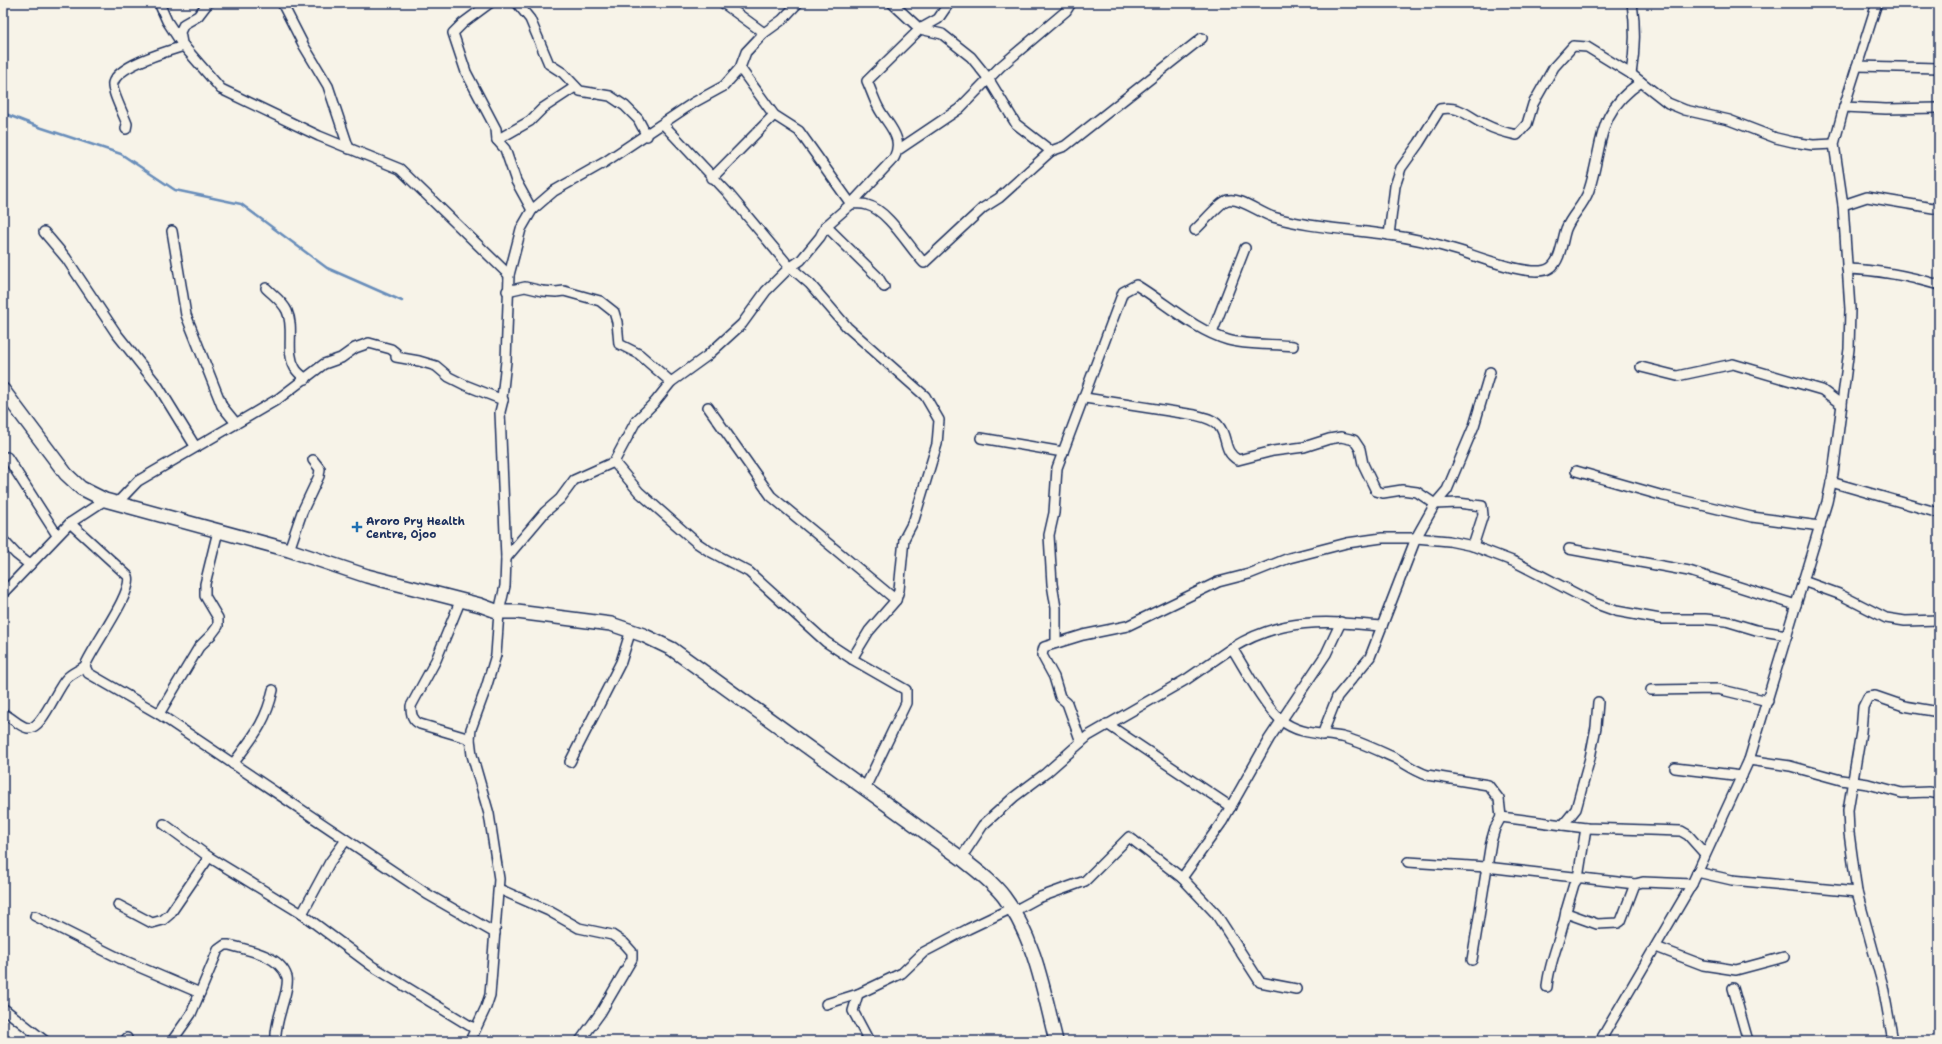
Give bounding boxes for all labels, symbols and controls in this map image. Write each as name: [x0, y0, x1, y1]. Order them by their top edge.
place label: Aroro Pry Health Centre, Ojoo: [366, 514, 466, 542]
marker: Aroro Pry Health Centre, Ojoo: [351, 521, 363, 533]

